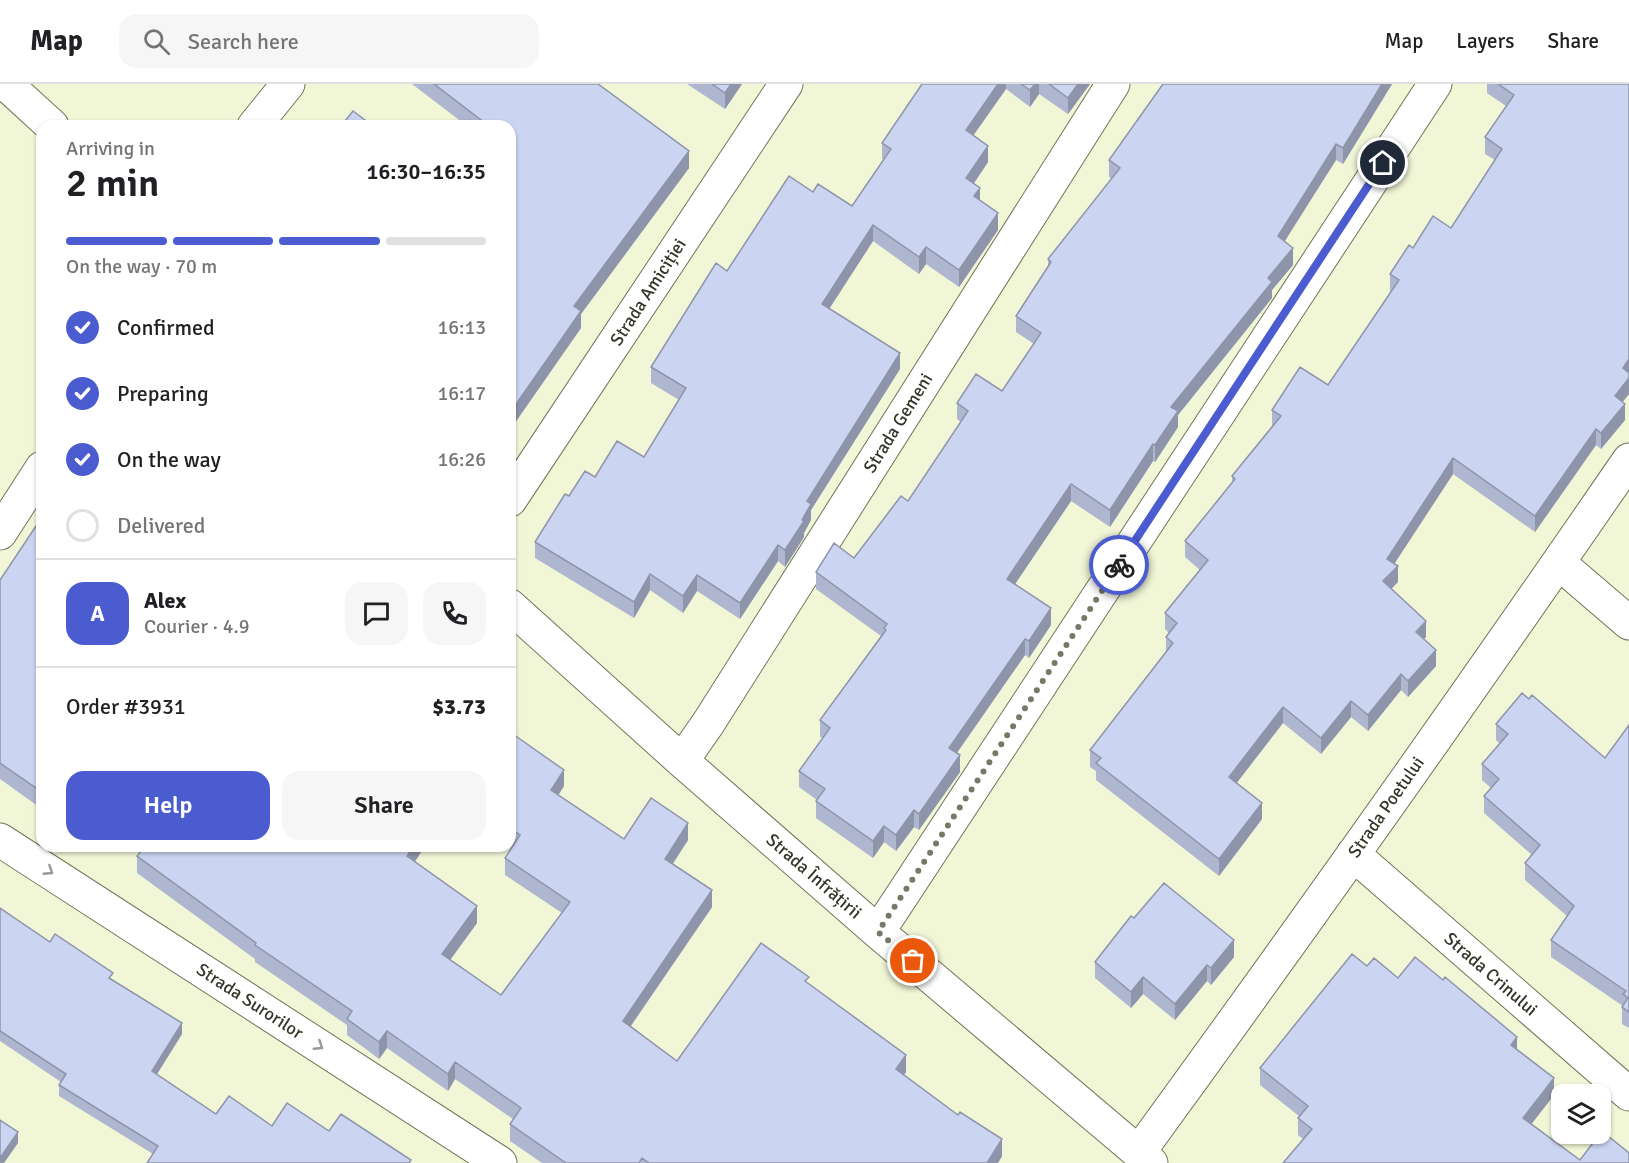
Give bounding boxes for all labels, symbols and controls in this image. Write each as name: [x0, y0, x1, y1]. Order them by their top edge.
search box: [119, 14, 539, 68]
text: Map: [30, 24, 83, 58]
icon: search: [140, 25, 173, 58]
text: Search here: [188, 28, 299, 55]
text: Map: [1385, 28, 1423, 54]
text: Layers: [1456, 28, 1514, 54]
text: Share: [1547, 28, 1599, 54]
text: Arriving in: [66, 136, 155, 161]
pin: [1357, 137, 1408, 188]
icon: home: [1366, 146, 1399, 179]
text: 16:30–16:35: [367, 158, 486, 185]
text: 2 min: [66, 159, 159, 207]
street label: Strada Amiciției: [605, 234, 691, 350]
text: On the way · 70 m: [66, 254, 217, 279]
icon: check: [66, 311, 99, 344]
text: Confirmed: [117, 314, 215, 341]
text: 16:13: [437, 315, 486, 340]
street label: Strada Gemeni: [859, 369, 937, 477]
icon: check: [66, 377, 99, 410]
text: Preparing: [117, 380, 209, 407]
text: 16:17: [437, 381, 486, 406]
icon: check: [66, 443, 99, 476]
text: On the way: [117, 446, 221, 473]
text: 16:26: [437, 447, 486, 472]
text: Delivered: [117, 512, 205, 539]
courier: [1089, 535, 1149, 595]
icon: bike: [1103, 549, 1136, 582]
button: chat: [345, 582, 408, 645]
button: phone: [423, 582, 486, 645]
text: Alex: [144, 587, 186, 614]
text: A: [90, 600, 105, 627]
text: Courier · 4.9: [144, 614, 250, 639]
text: Order #3931: [66, 693, 186, 720]
text: $3.73: [432, 693, 486, 720]
street label: Strada Poetului: [1343, 752, 1429, 862]
button: Help: [66, 771, 270, 840]
button: Share: [282, 771, 486, 840]
street label: Strada Înfrățirii: [762, 829, 866, 923]
one-way arrow: [43, 864, 53, 876]
street label: Strada Crinului: [1440, 927, 1542, 1021]
pin: [887, 935, 938, 986]
icon: bag: [896, 944, 929, 977]
street label: Strada Surorilor: [192, 958, 308, 1044]
one-way arrow: [312, 1039, 323, 1050]
map controls: [1551, 1084, 1611, 1144]
button: layers: [1551, 1084, 1611, 1144]

